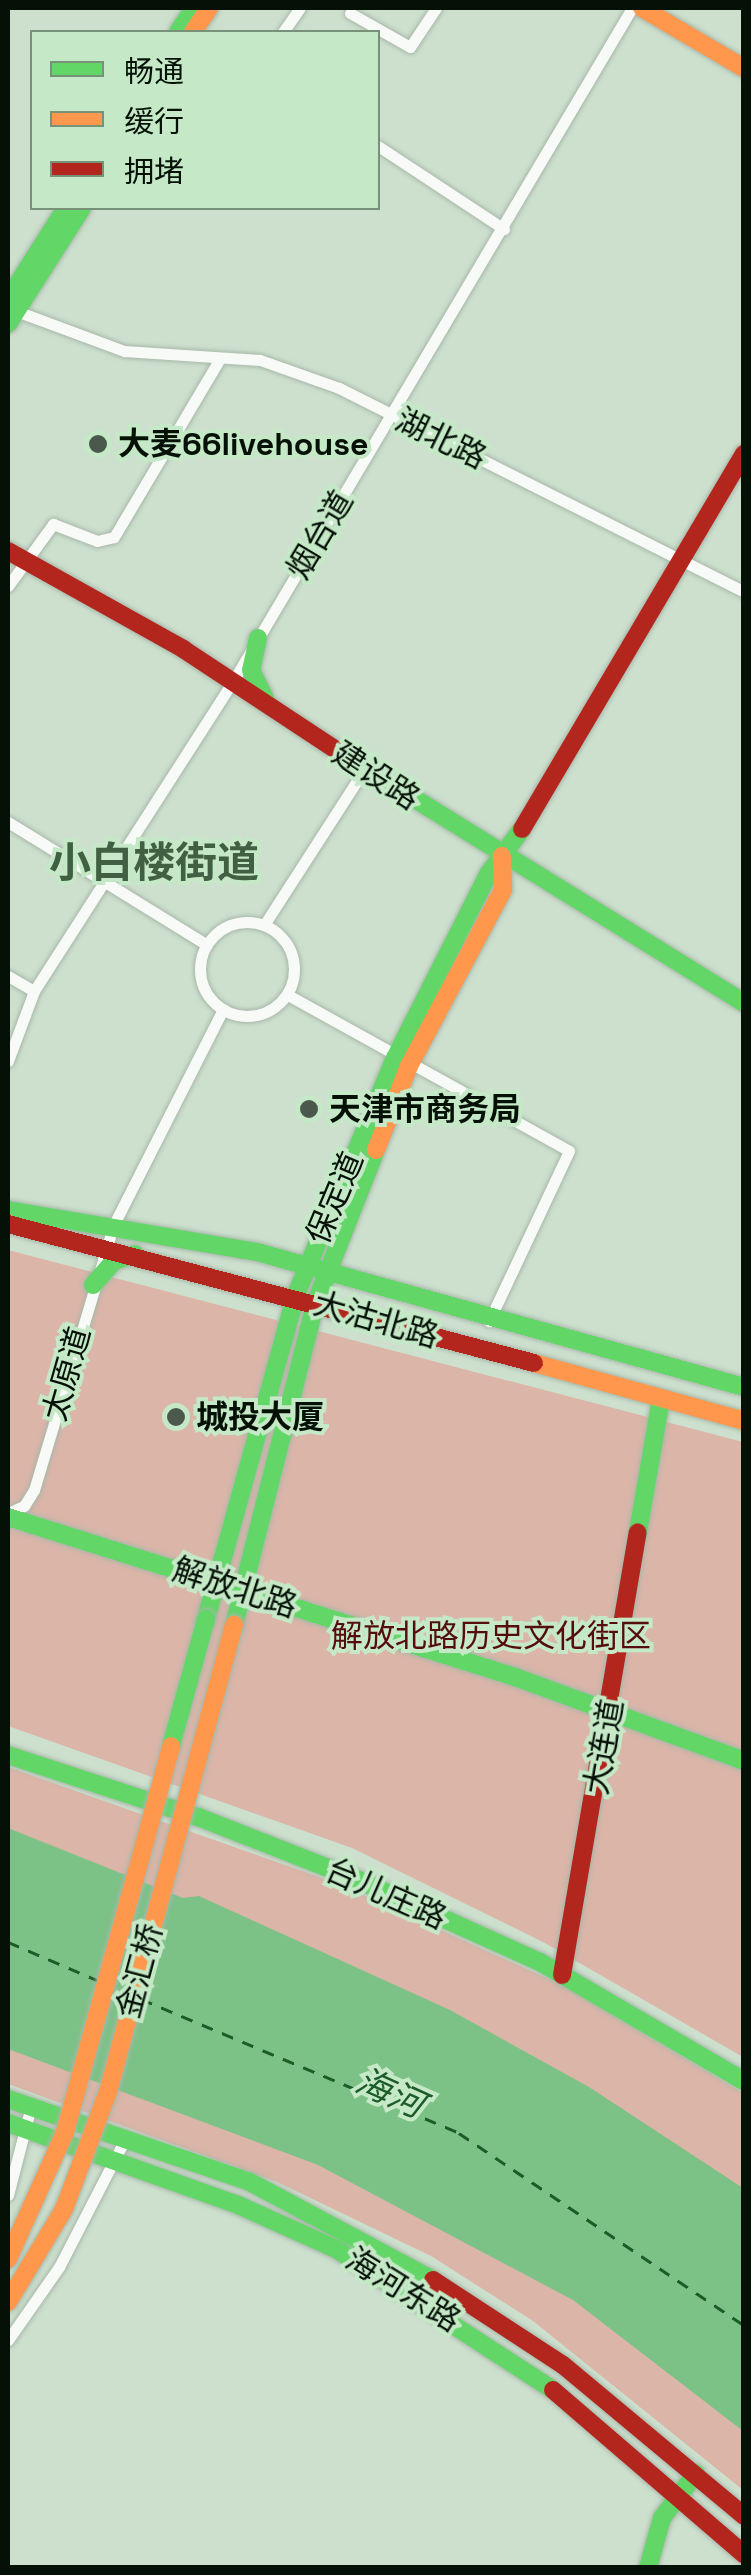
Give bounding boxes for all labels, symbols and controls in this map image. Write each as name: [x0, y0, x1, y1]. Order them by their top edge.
legend: [30, 30, 380, 210]
text: 畅通: [124, 52, 184, 91]
text: 缓行: [124, 102, 184, 141]
text: 拥堵: [124, 152, 184, 191]
street label: 湖北路: [389, 401, 493, 477]
place label: 大麦66livehouse: [118, 425, 368, 463]
marker: 大麦66livehouse: [87, 433, 109, 455]
street label: 烟台道: [279, 484, 361, 586]
street label: 建设路: [325, 734, 427, 818]
district label: 小白楼街道: [49, 838, 259, 888]
place label: 天津市商务局: [329, 1090, 521, 1128]
marker: 天津市商务局: [298, 1098, 320, 1120]
street label: 保定道: [299, 1146, 371, 1250]
street label: 大沽北路: [309, 1284, 443, 1356]
street label: 太原道: [35, 1323, 99, 1425]
place label: 城投大厦: [196, 1398, 324, 1436]
marker: 城投大厦: [165, 1406, 187, 1428]
street label: 解放北路: [168, 1550, 302, 1626]
park label: 解放北路历史文化街区: [331, 1617, 651, 1655]
street label: 大连道: [577, 1696, 631, 1798]
street label: 台儿庄路: [320, 1850, 452, 1938]
street label: 金汇桥: [109, 1920, 171, 2022]
water label: 海河: [349, 2060, 431, 2126]
street label: 海河东路: [339, 2240, 467, 2340]

